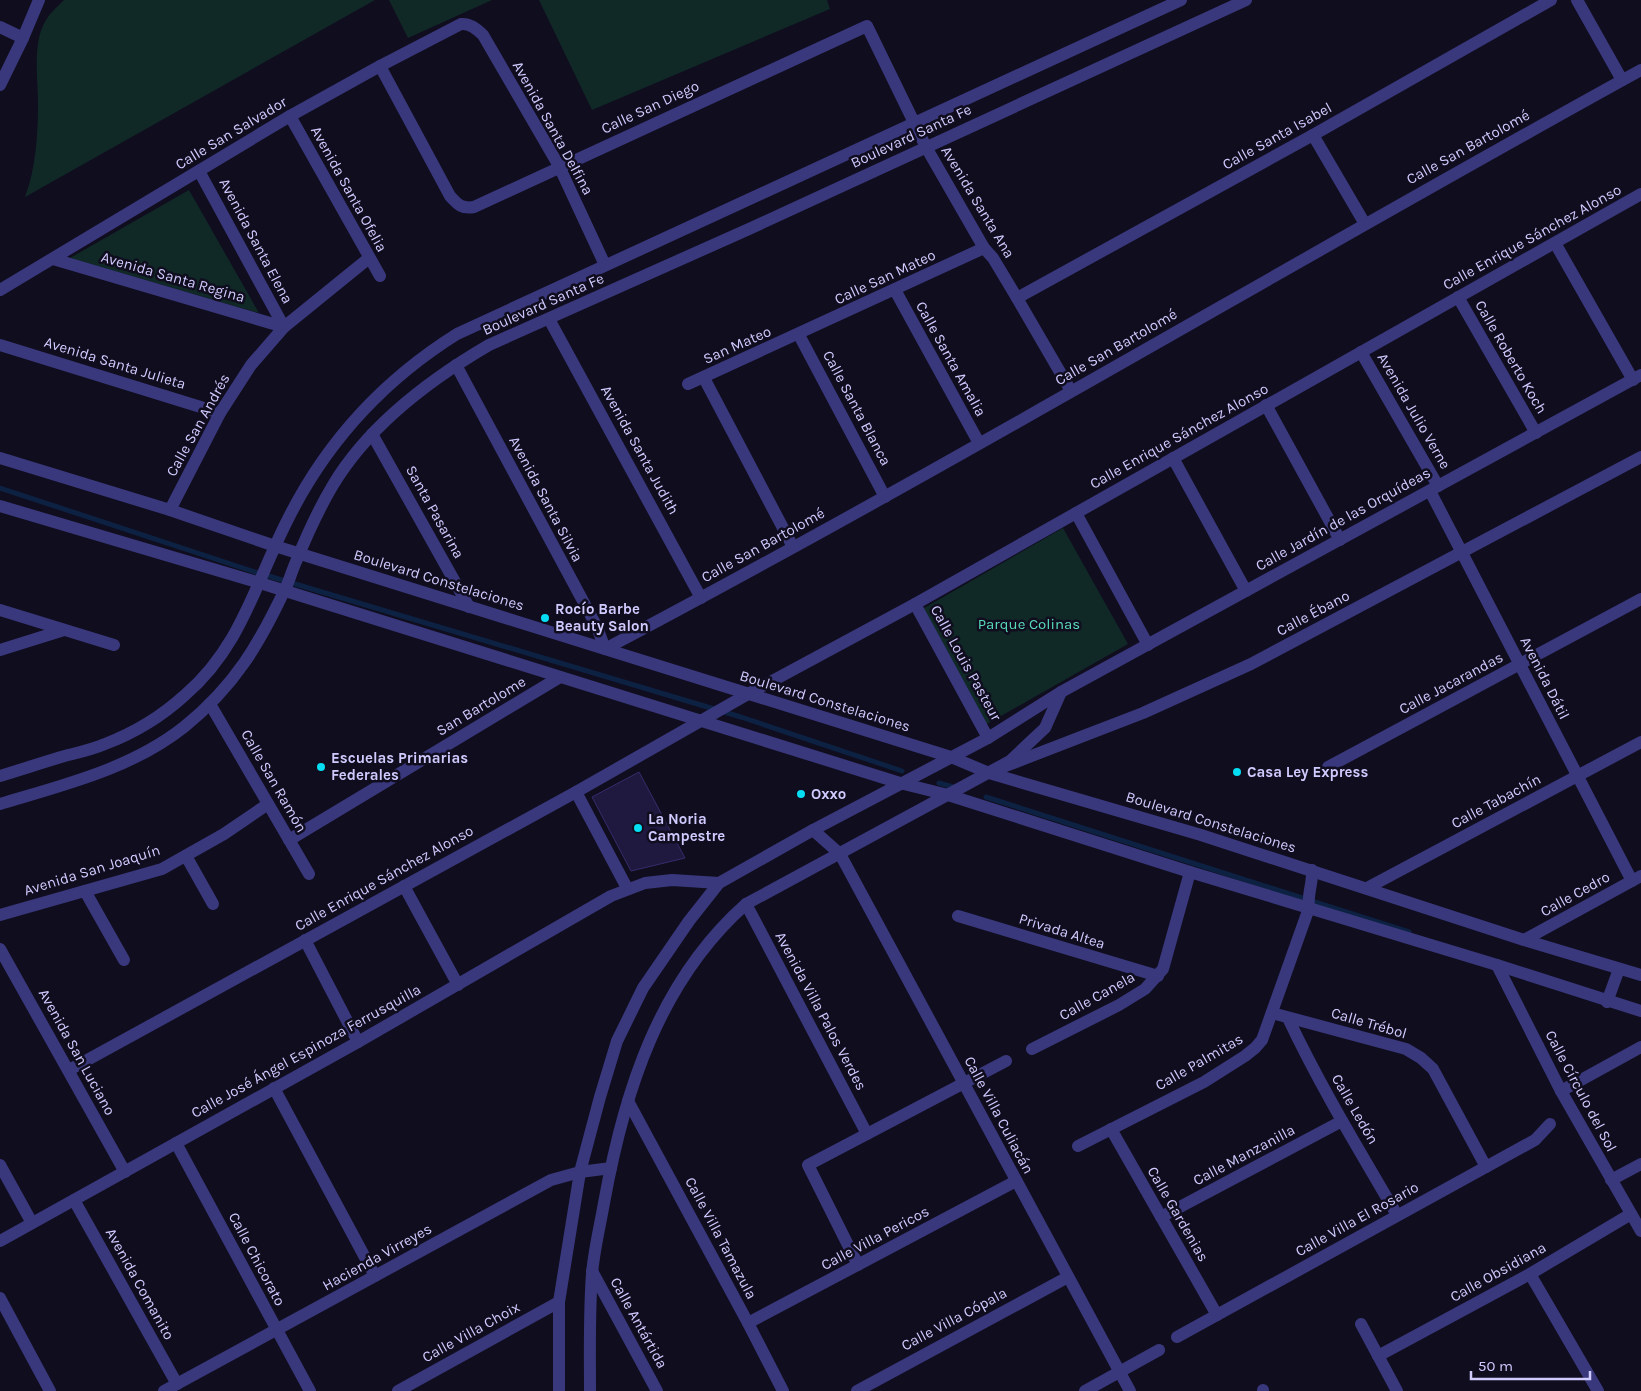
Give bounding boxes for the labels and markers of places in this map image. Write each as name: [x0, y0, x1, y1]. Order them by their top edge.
place label: Rocío Barbe Beauty Salon: [555, 600, 649, 635]
marker: Rocío Barbe Beauty Salon: [539, 612, 551, 624]
place label: Escuelas Primarias Federales: [331, 749, 468, 784]
marker: Escuelas Primarias Federales: [315, 761, 327, 773]
place label: Casa Ley Express: [1247, 763, 1368, 781]
marker: Casa Ley Express: [1231, 766, 1243, 778]
place label: Oxxo: [811, 785, 846, 803]
marker: Oxxo: [795, 788, 807, 800]
place label: La Noria Campestre: [648, 810, 725, 845]
marker: La Noria Campestre: [632, 822, 644, 834]

